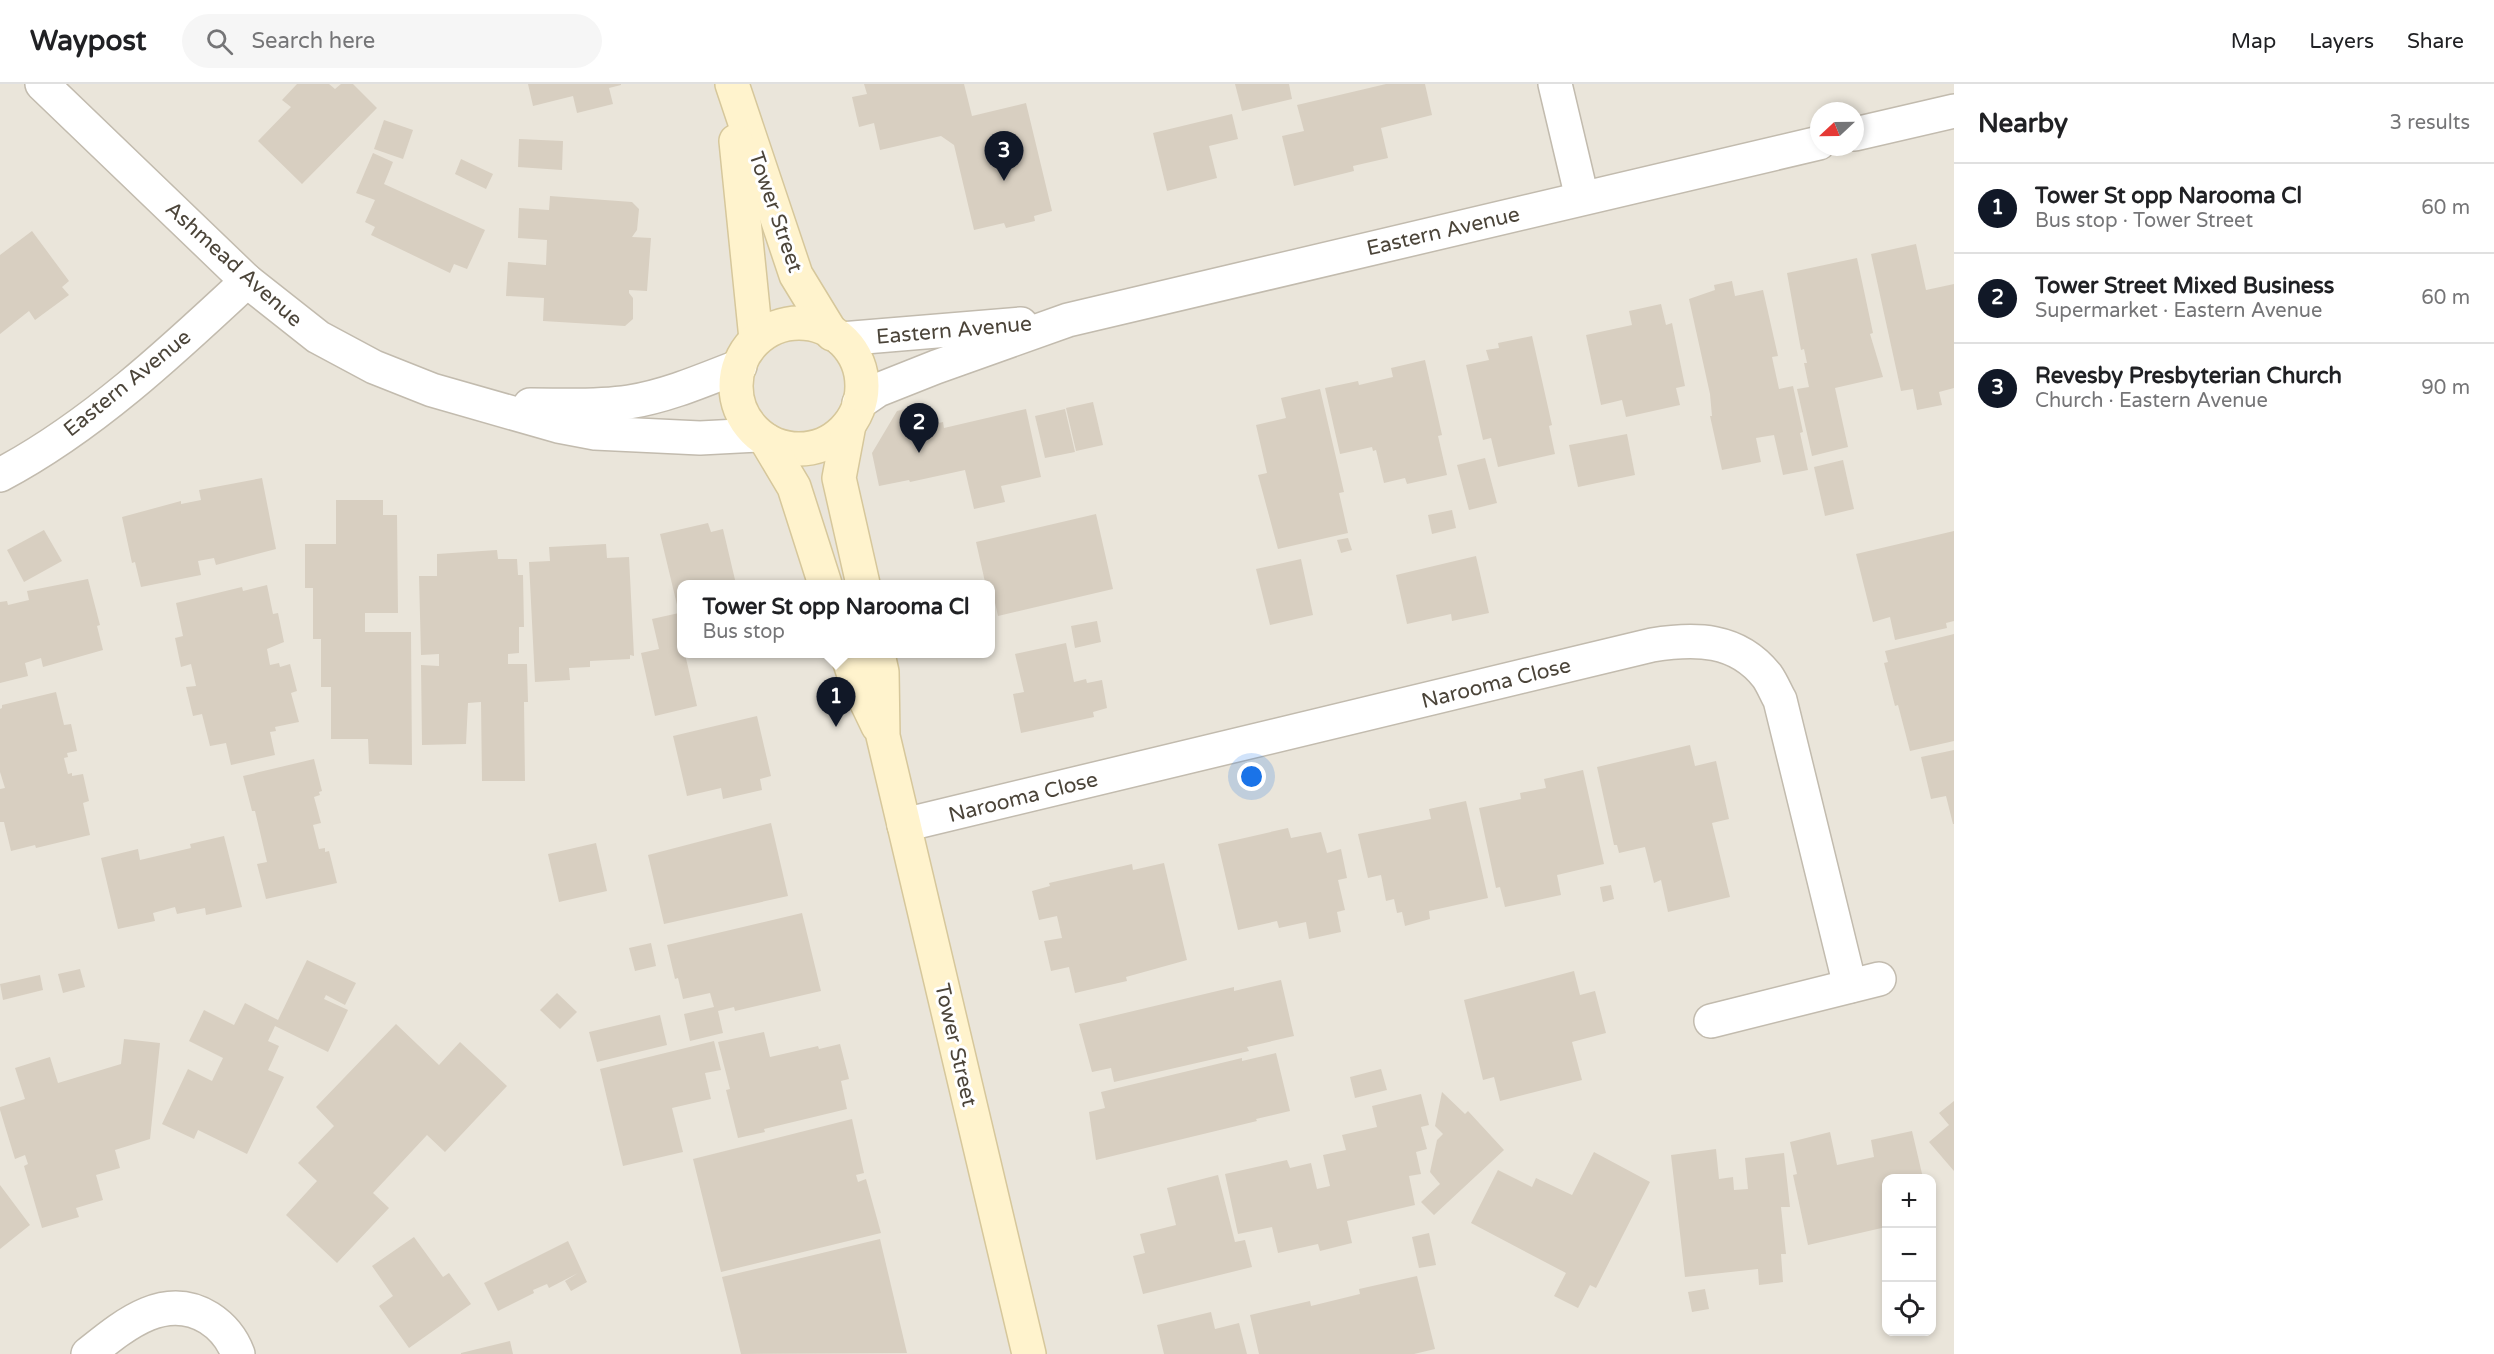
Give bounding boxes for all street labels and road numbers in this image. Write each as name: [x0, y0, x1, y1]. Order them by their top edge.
street label: Tower Street: [743, 149, 808, 276]
street label: Ashmead Avenue: [160, 196, 307, 332]
street label: Eastern Avenue: [1364, 202, 1522, 261]
street label: Eastern Avenue: [875, 311, 1033, 350]
street label: Eastern Avenue: [59, 324, 196, 442]
street label: Narooma Close: [1419, 653, 1573, 714]
street label: Narooma Close: [946, 767, 1100, 828]
street label: Tower Street: [929, 981, 982, 1109]

